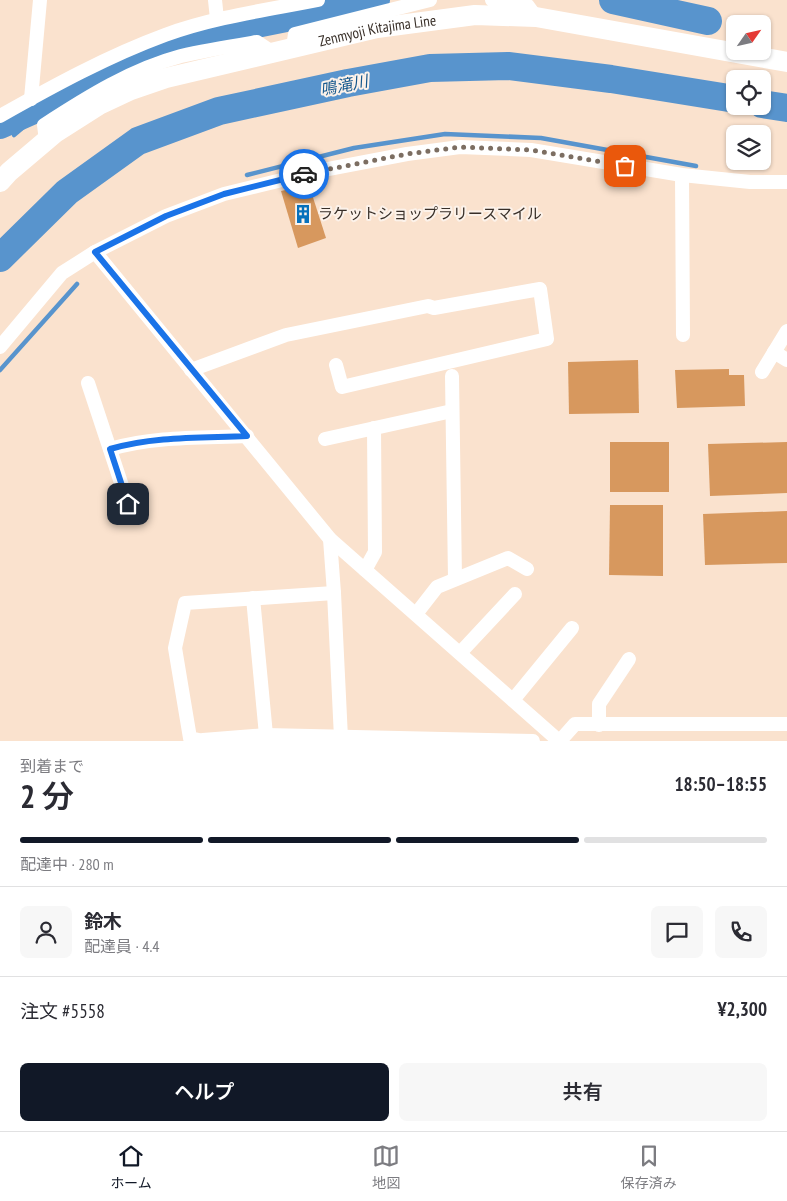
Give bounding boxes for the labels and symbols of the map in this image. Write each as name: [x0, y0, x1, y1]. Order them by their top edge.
street label: Zenmyoji Kitajima Line: [317, 10, 437, 50]
north arrow: [726, 15, 771, 60]
water label: 鳴滝川: [319, 70, 371, 99]
pin: [604, 145, 646, 187]
courier: [279, 149, 329, 199]
building icon: ラケットショップラリースマイル: [292, 203, 314, 225]
place label: ラケットショップラリースマイル: [318, 204, 542, 223]
pin: [107, 483, 149, 525]

